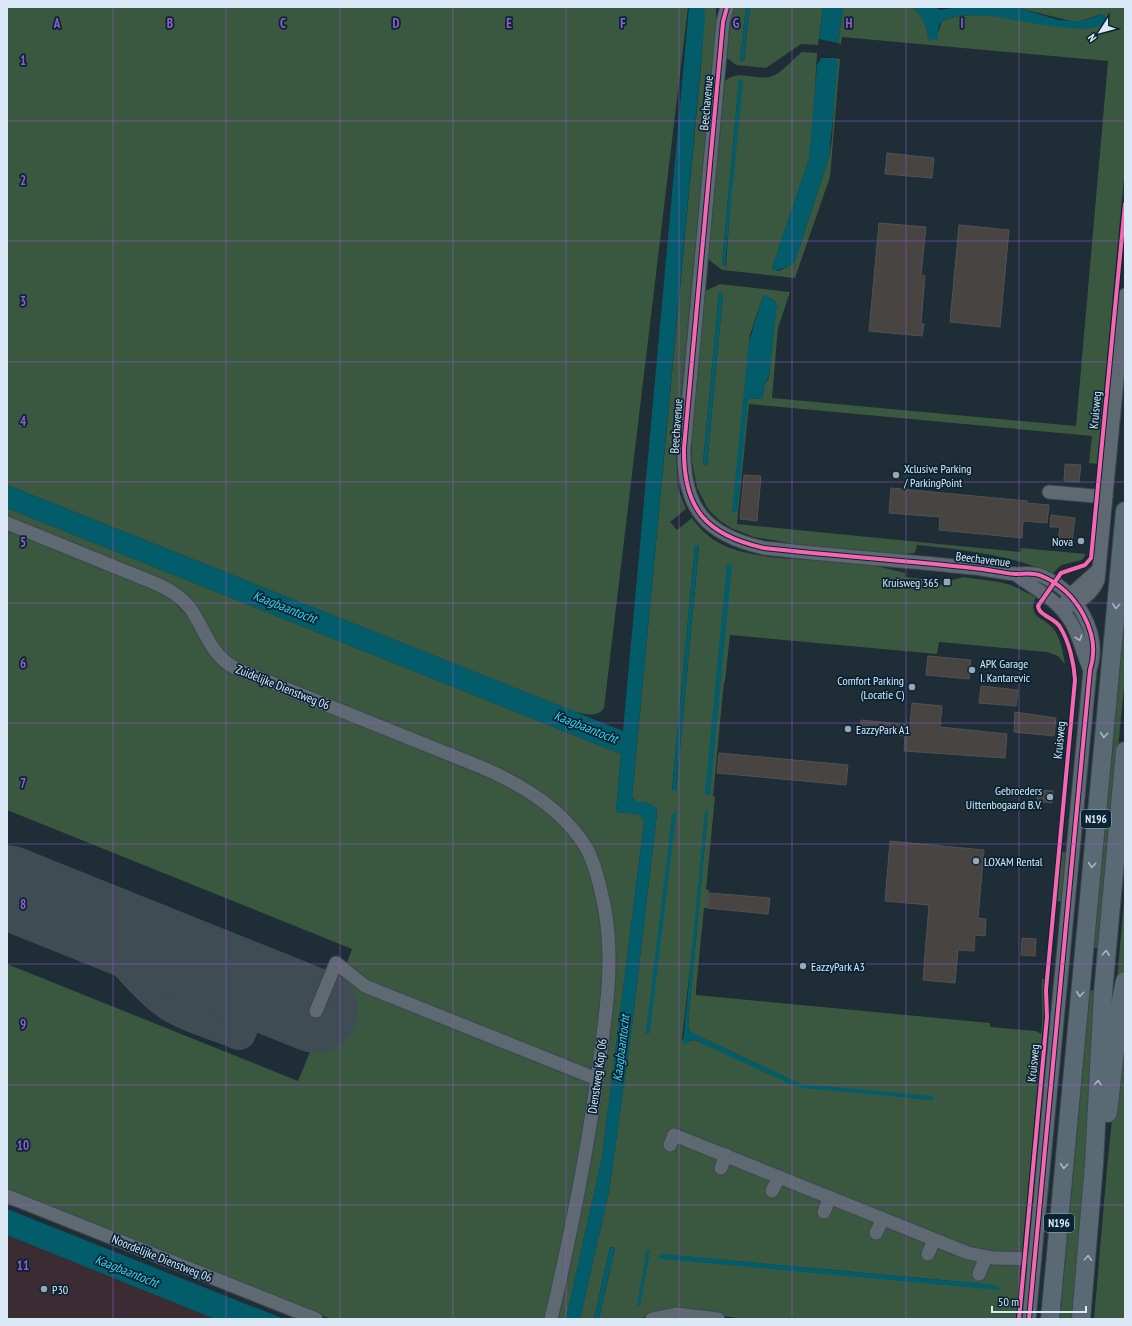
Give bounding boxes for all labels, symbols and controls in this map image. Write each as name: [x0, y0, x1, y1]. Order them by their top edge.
north arrow: [1080, 12, 1120, 52]
text: A: [53, 15, 61, 32]
text: B: [167, 15, 173, 32]
text: C: [280, 15, 286, 32]
text: D: [393, 15, 400, 32]
text: E: [506, 15, 512, 32]
text: F: [620, 15, 626, 32]
text: G: [733, 15, 740, 32]
text: H: [846, 15, 853, 32]
text: I: [960, 15, 964, 32]
text: N: [1084, 31, 1099, 44]
text: 1: [20, 52, 26, 69]
street label: Beechavenue: [696, 75, 716, 131]
text: 2: [20, 172, 26, 189]
text: 3: [20, 293, 26, 310]
street label: Kruisweg: [1086, 390, 1104, 430]
street label: Beechavenue: [667, 398, 685, 454]
text: 4: [20, 413, 27, 430]
place label: Xclusive Parking / ParkingPoint: [903, 461, 972, 490]
marker: Xclusive Parking / ParkingPoint: [891, 470, 901, 480]
text: 5: [20, 534, 26, 551]
place label: Nova: [1052, 534, 1073, 549]
marker: Nova: [1076, 536, 1086, 546]
street label: Beechavenue: [955, 548, 1011, 570]
place label: Kruisweg 365: [882, 575, 939, 590]
marker: Kruisweg 365: [942, 577, 952, 587]
water label: Kaagbaantocht: [251, 587, 321, 628]
one-way arrow: [1112, 603, 1121, 609]
one-way arrow: [1074, 635, 1082, 642]
text: 6: [20, 655, 26, 672]
place label: APK Garage I. Kantarevic: [980, 656, 1031, 685]
street label: Zuidelijke Dienstweg 06: [234, 661, 332, 713]
marker: APK Garage I. Kantarevic: [967, 665, 977, 675]
place label: Comfort Parking (Locatie C): [837, 673, 904, 702]
marker: Comfort Parking (Locatie C): [907, 682, 917, 692]
water label: Kaagbaantocht: [552, 707, 622, 748]
street label: Kruisweg: [1050, 720, 1068, 760]
place label: EazzyPark A1: [856, 722, 910, 737]
marker: EazzyPark A1: [843, 724, 853, 734]
one-way arrow: [1100, 732, 1109, 738]
text: 7: [20, 775, 26, 792]
place label: Gebroeders Uittenbogaard B.V.: [966, 783, 1042, 812]
marker: Gebroeders Uittenbogaard B.V.: [1045, 792, 1055, 802]
road number: N196: [1081, 810, 1111, 828]
place label: LOXAM Rental: [984, 854, 1043, 869]
marker: LOXAM Rental: [971, 856, 981, 866]
one-way arrow: [1088, 862, 1097, 868]
text: 8: [20, 896, 26, 913]
one-way arrow: [1102, 950, 1111, 956]
place label: EazzyPark A3: [811, 959, 865, 974]
marker: EazzyPark A3: [798, 961, 808, 971]
one-way arrow: [1075, 991, 1084, 997]
water label: Kaagbaantocht: [608, 1012, 634, 1082]
text: 9: [20, 1016, 26, 1033]
street label: Dienstweg Kop 06: [584, 1038, 610, 1114]
street label: Kruisweg: [1024, 1043, 1042, 1083]
one-way arrow: [1094, 1080, 1103, 1086]
text: 10: [17, 1137, 29, 1154]
one-way arrow: [1059, 1163, 1068, 1169]
road number: N196: [1044, 1214, 1074, 1232]
street label: Noordelijke Dienstweg 06: [110, 1231, 214, 1285]
water label: Kaagbaantocht: [93, 1251, 163, 1292]
one-way arrow: [1083, 1255, 1092, 1261]
text: 11: [17, 1257, 29, 1274]
place label: P30: [52, 1282, 68, 1297]
marker: P30: [39, 1284, 49, 1294]
scale bar: [992, 1288, 1086, 1314]
text: 50 m: [998, 1294, 1019, 1309]

